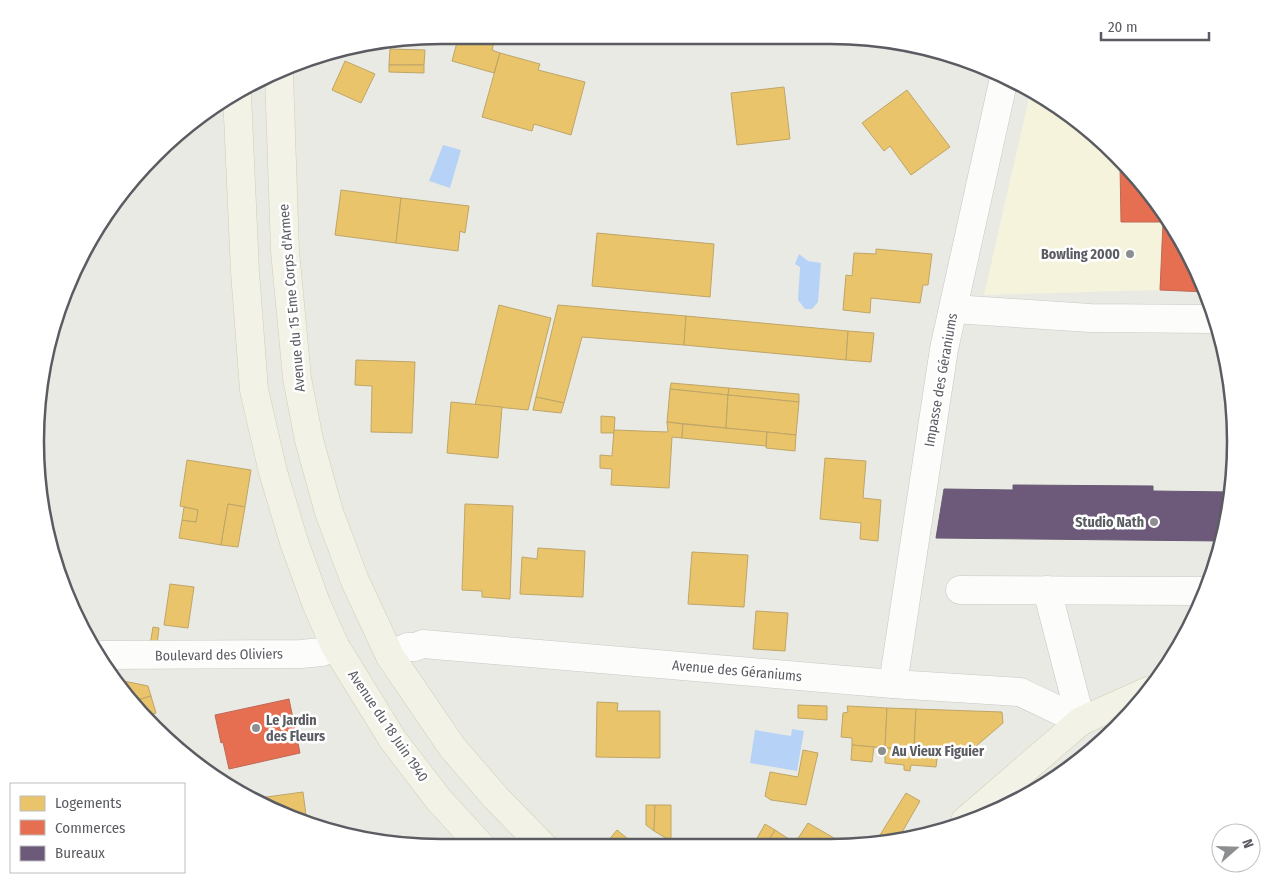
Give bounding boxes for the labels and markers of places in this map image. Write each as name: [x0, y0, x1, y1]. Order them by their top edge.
place label: Bowling 2000: [1041, 246, 1120, 263]
marker: Bowling 2000: [1124, 248, 1136, 260]
place label: Studio Nath: [1075, 514, 1144, 531]
marker: Studio Nath: [1148, 516, 1160, 528]
place label: Le Jardin des Fleurs: [266, 712, 325, 745]
marker: Le Jardin des Fleurs: [250, 722, 262, 734]
place label: Au Vieux Figuier: [891, 743, 985, 760]
marker: Au Vieux Figuier: [876, 745, 888, 757]

